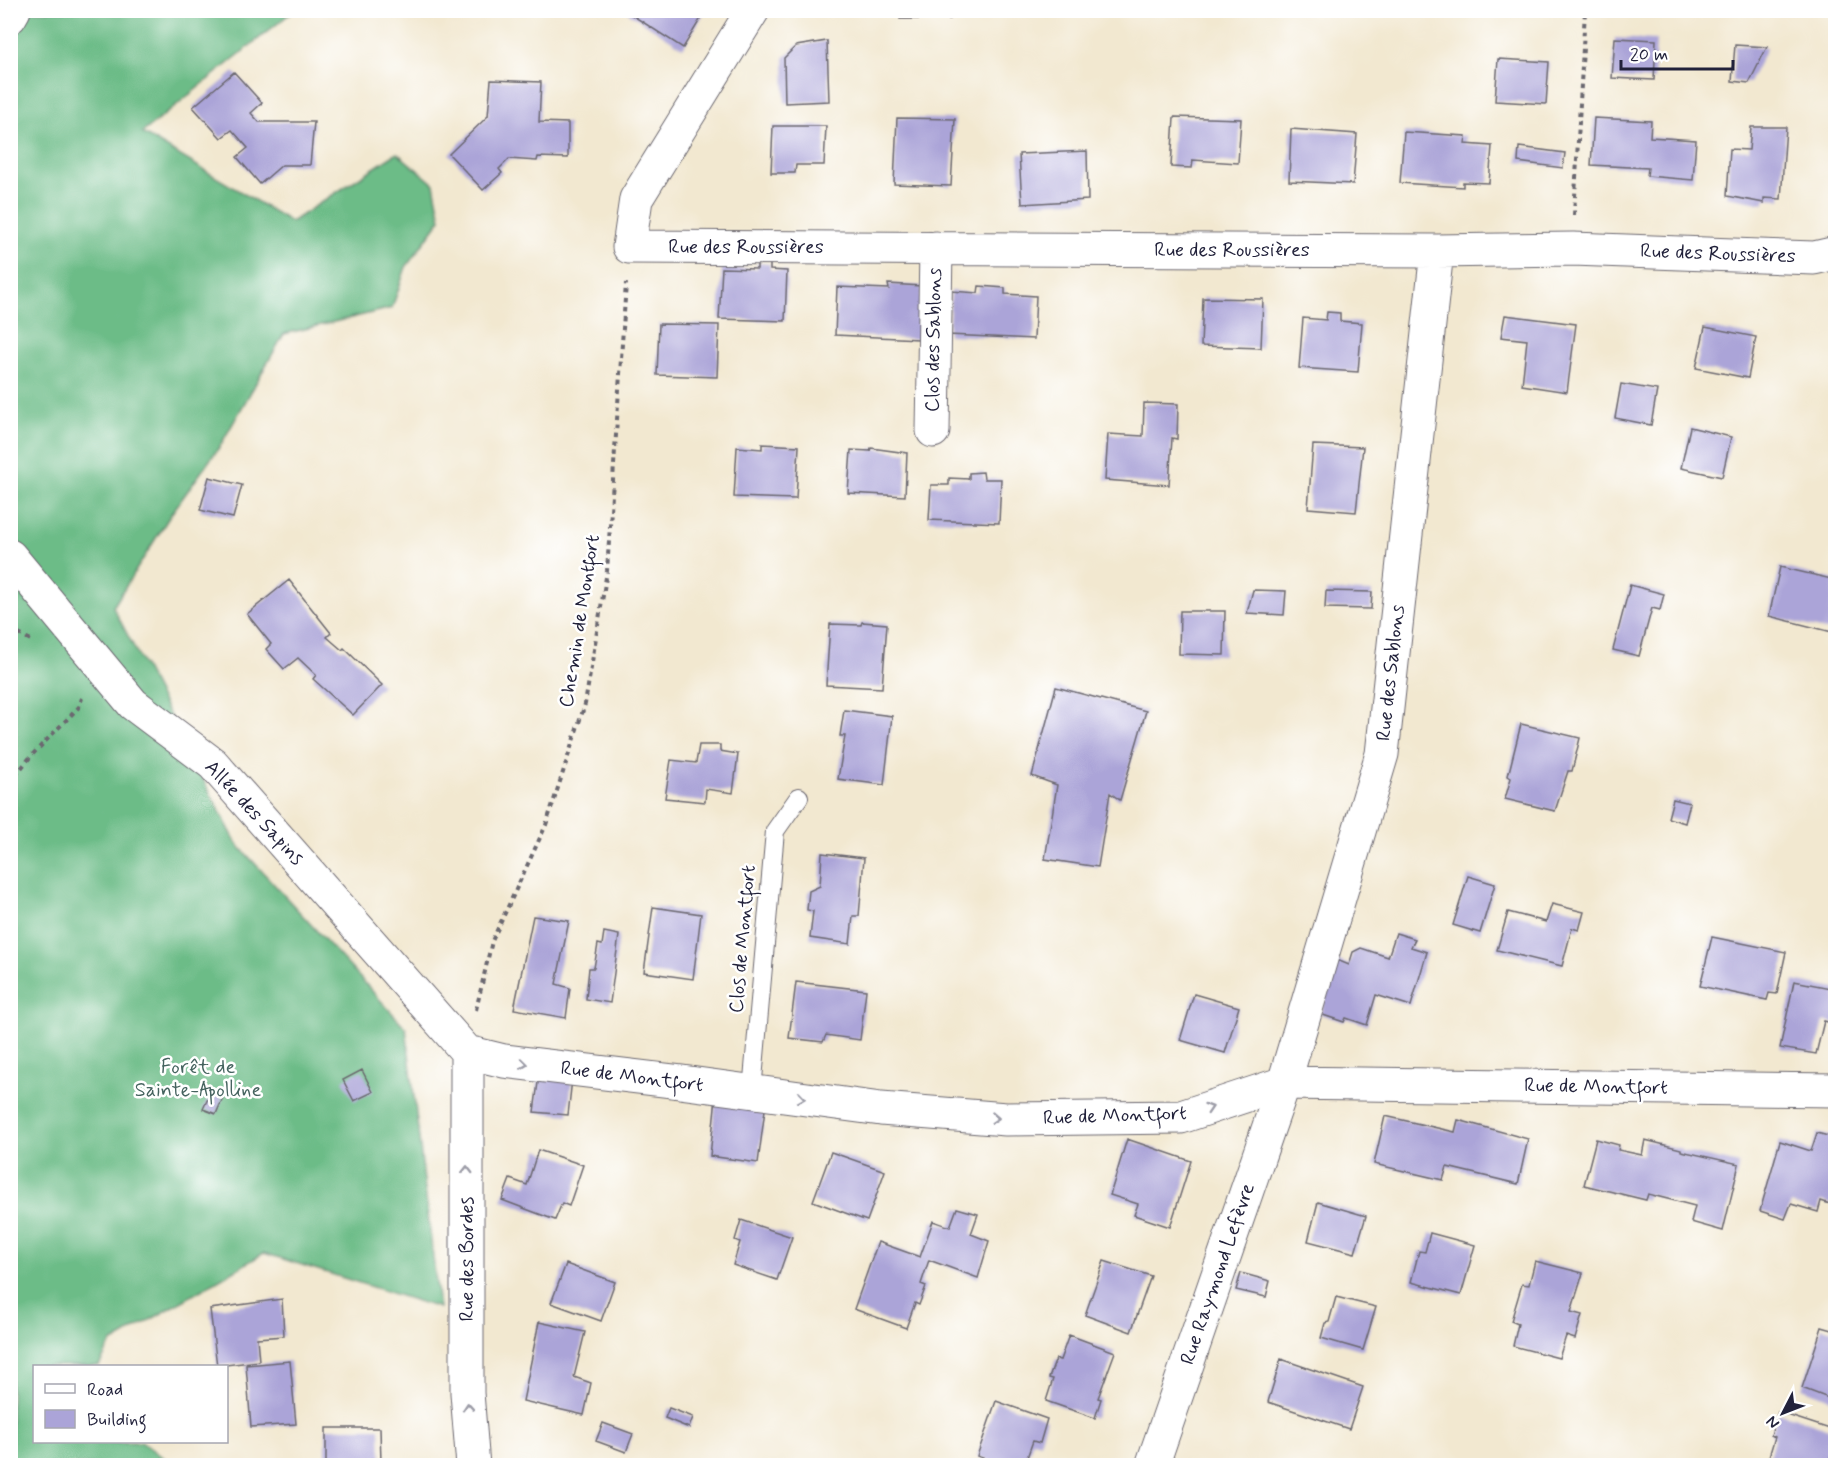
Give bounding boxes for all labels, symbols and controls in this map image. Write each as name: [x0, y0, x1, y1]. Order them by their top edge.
scale bar: [1621, 33, 1734, 71]
text: 20 m: [1630, 43, 1668, 67]
street label: Rue des Roussières: [668, 234, 824, 261]
street label: Rue des Roussières: [1154, 237, 1310, 264]
street label: Rue des Roussières: [1640, 238, 1796, 270]
street label: Clos des Sablons: [919, 267, 949, 412]
street label: Chemin de Montfort: [553, 533, 609, 710]
street label: Rue des Sablons: [1370, 603, 1412, 742]
street label: Allée des Sapins: [198, 755, 310, 871]
street label: Clos de Montfort: [723, 864, 765, 1014]
park label: Forêt de Sainte-Apolline: [135, 1054, 261, 1105]
street label: Rue de Montfort: [559, 1055, 705, 1101]
one-way arrow: [520, 1057, 529, 1070]
street label: Rue de Montfort: [1524, 1072, 1668, 1104]
one-way arrow: [796, 1092, 806, 1104]
street label: Rue de Montfort: [1043, 1100, 1187, 1134]
one-way arrow: [1203, 1102, 1214, 1115]
one-way arrow: [990, 1111, 999, 1124]
one-way arrow: [461, 1166, 473, 1175]
street label: Rue Raymond Lefèvre: [1174, 1180, 1262, 1368]
street label: Rue des Bordes: [454, 1196, 481, 1321]
legend: [33, 1365, 228, 1443]
text: Road: [87, 1378, 123, 1402]
north arrow: [1753, 1383, 1813, 1443]
one-way arrow: [462, 1403, 475, 1412]
text: Building: [87, 1408, 147, 1434]
text: N: [1762, 1411, 1784, 1433]

